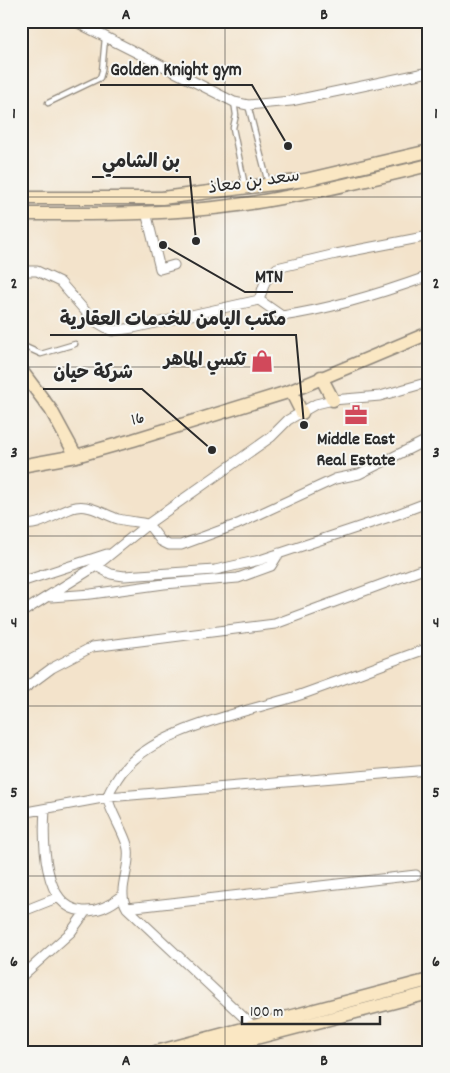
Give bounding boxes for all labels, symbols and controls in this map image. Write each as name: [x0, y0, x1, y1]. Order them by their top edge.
text: A: [122, 4, 131, 27]
text: B: [320, 4, 328, 27]
callout: Golden Knight gym: [100, 51, 252, 85]
text: Golden Knight gym: [110, 58, 242, 85]
text: 1: [12, 103, 16, 126]
text: 1: [434, 103, 438, 126]
callout: بن الشامي: [92, 143, 190, 177]
text: بن الشامي: [102, 150, 180, 177]
street label: سعد بن معاذ: [207, 164, 301, 202]
callout: MTN: [245, 258, 293, 292]
text: MTN: [255, 265, 283, 292]
text: 2: [11, 273, 18, 296]
text: 2: [433, 273, 440, 296]
callout: مكتب اليامن للخدمات العقارية: [50, 301, 296, 335]
text: مكتب اليامن للخدمات العقارية: [60, 308, 286, 335]
shop icon: تكسي الماهر: [249, 348, 275, 374]
place label: تكسي الماهر: [162, 349, 247, 375]
callout: شركة حيان: [43, 355, 142, 389]
text: شركة حيان: [53, 361, 133, 388]
office icon: Middle East Real Estate: [343, 402, 369, 428]
street label: 16: [128, 406, 148, 434]
place label: Middle East Real Estate: [317, 428, 396, 474]
text: 3: [10, 442, 18, 465]
text: 3: [432, 442, 440, 465]
text: 4: [11, 612, 17, 635]
text: 4: [433, 612, 439, 635]
text: 5: [10, 782, 18, 805]
text: 5: [432, 782, 440, 805]
text: 6: [10, 951, 18, 974]
text: 6: [432, 951, 440, 974]
scale bar: [242, 993, 380, 1025]
text: 100 m: [250, 1002, 283, 1024]
text: A: [122, 1050, 131, 1073]
text: B: [320, 1050, 328, 1073]

